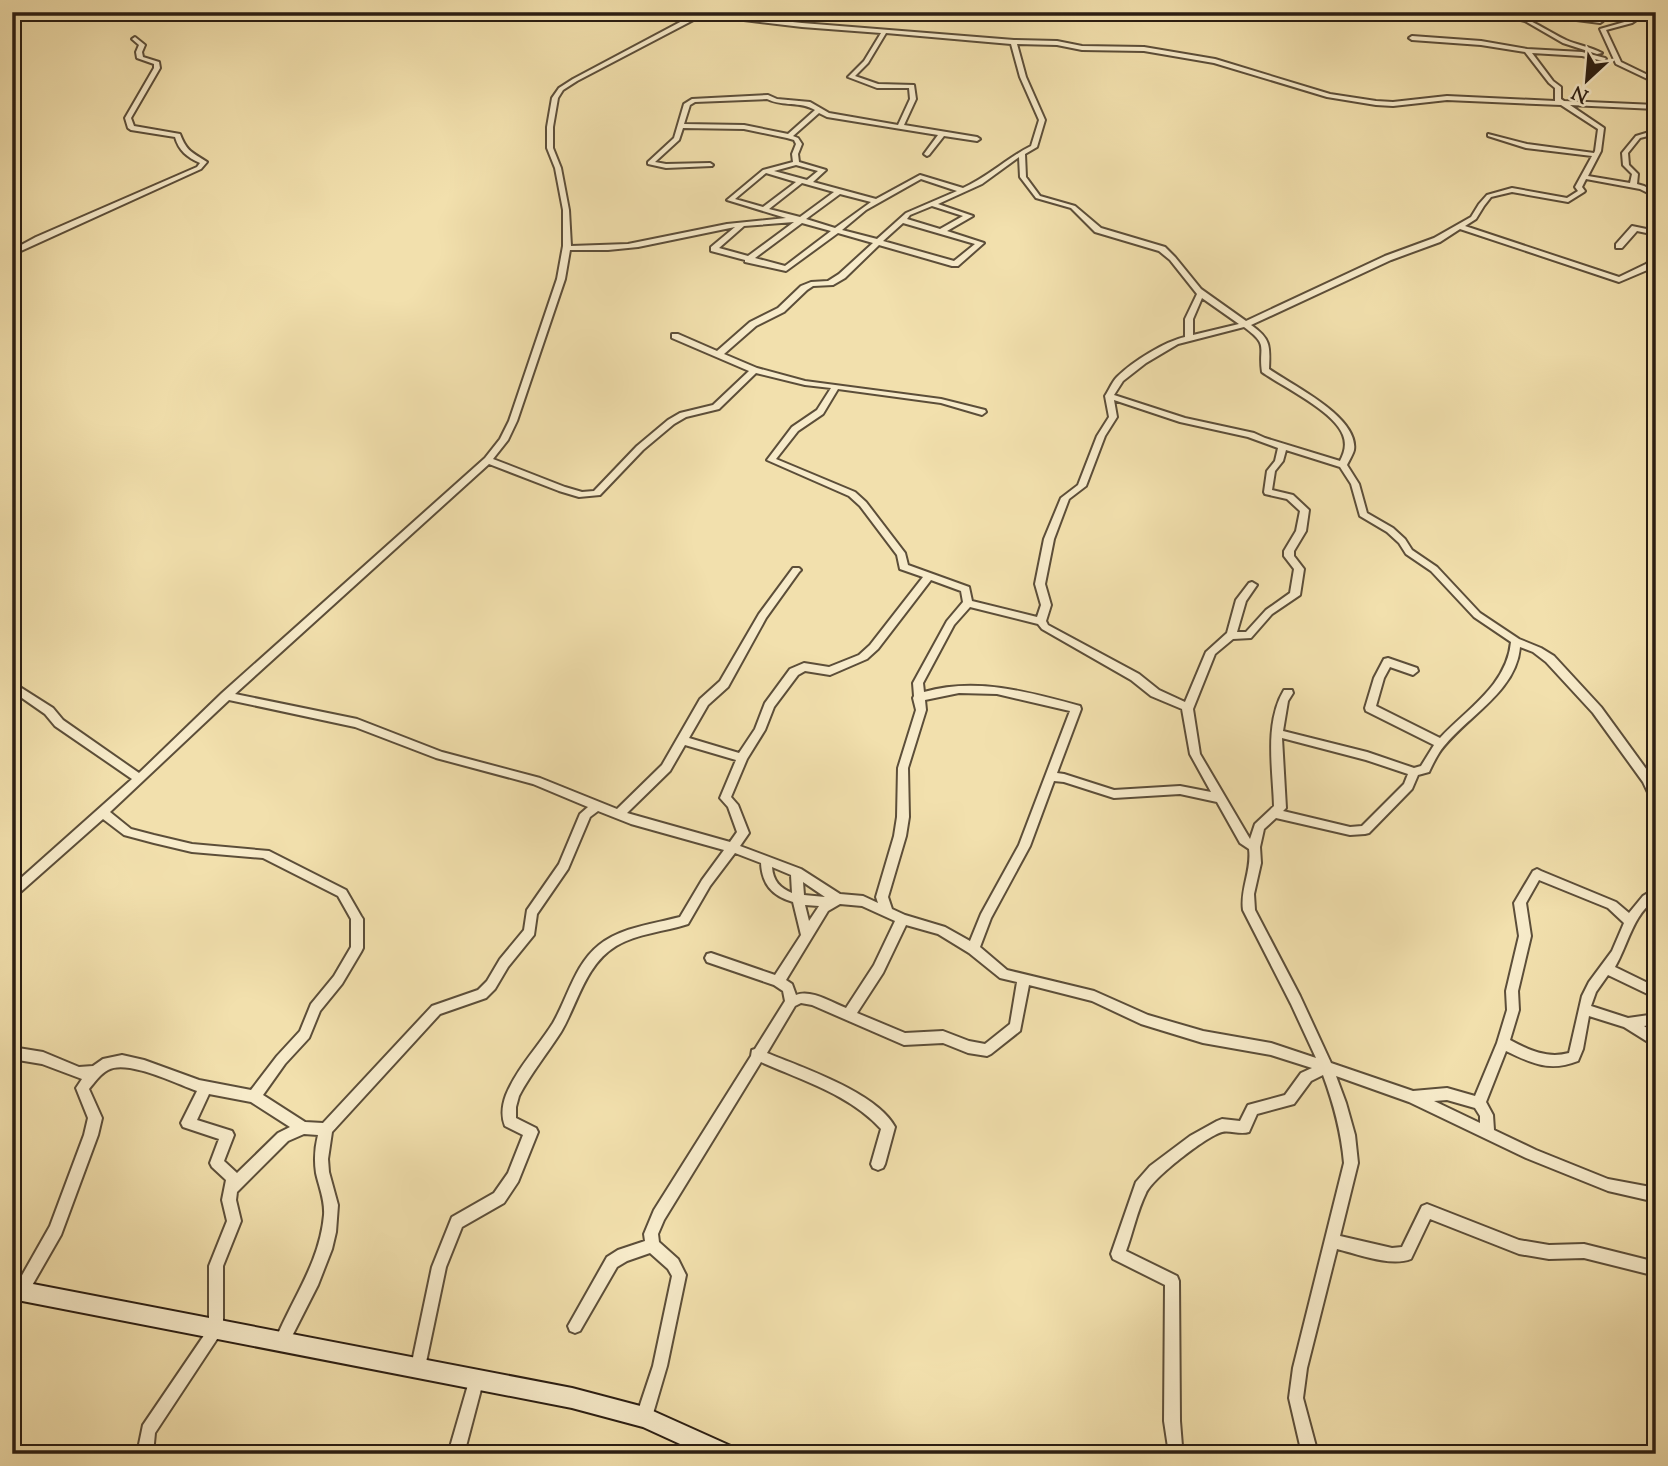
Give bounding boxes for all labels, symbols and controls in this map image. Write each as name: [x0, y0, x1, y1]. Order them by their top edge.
north arrow: [1552, 46, 1622, 116]
text: N: [1568, 78, 1593, 108]

